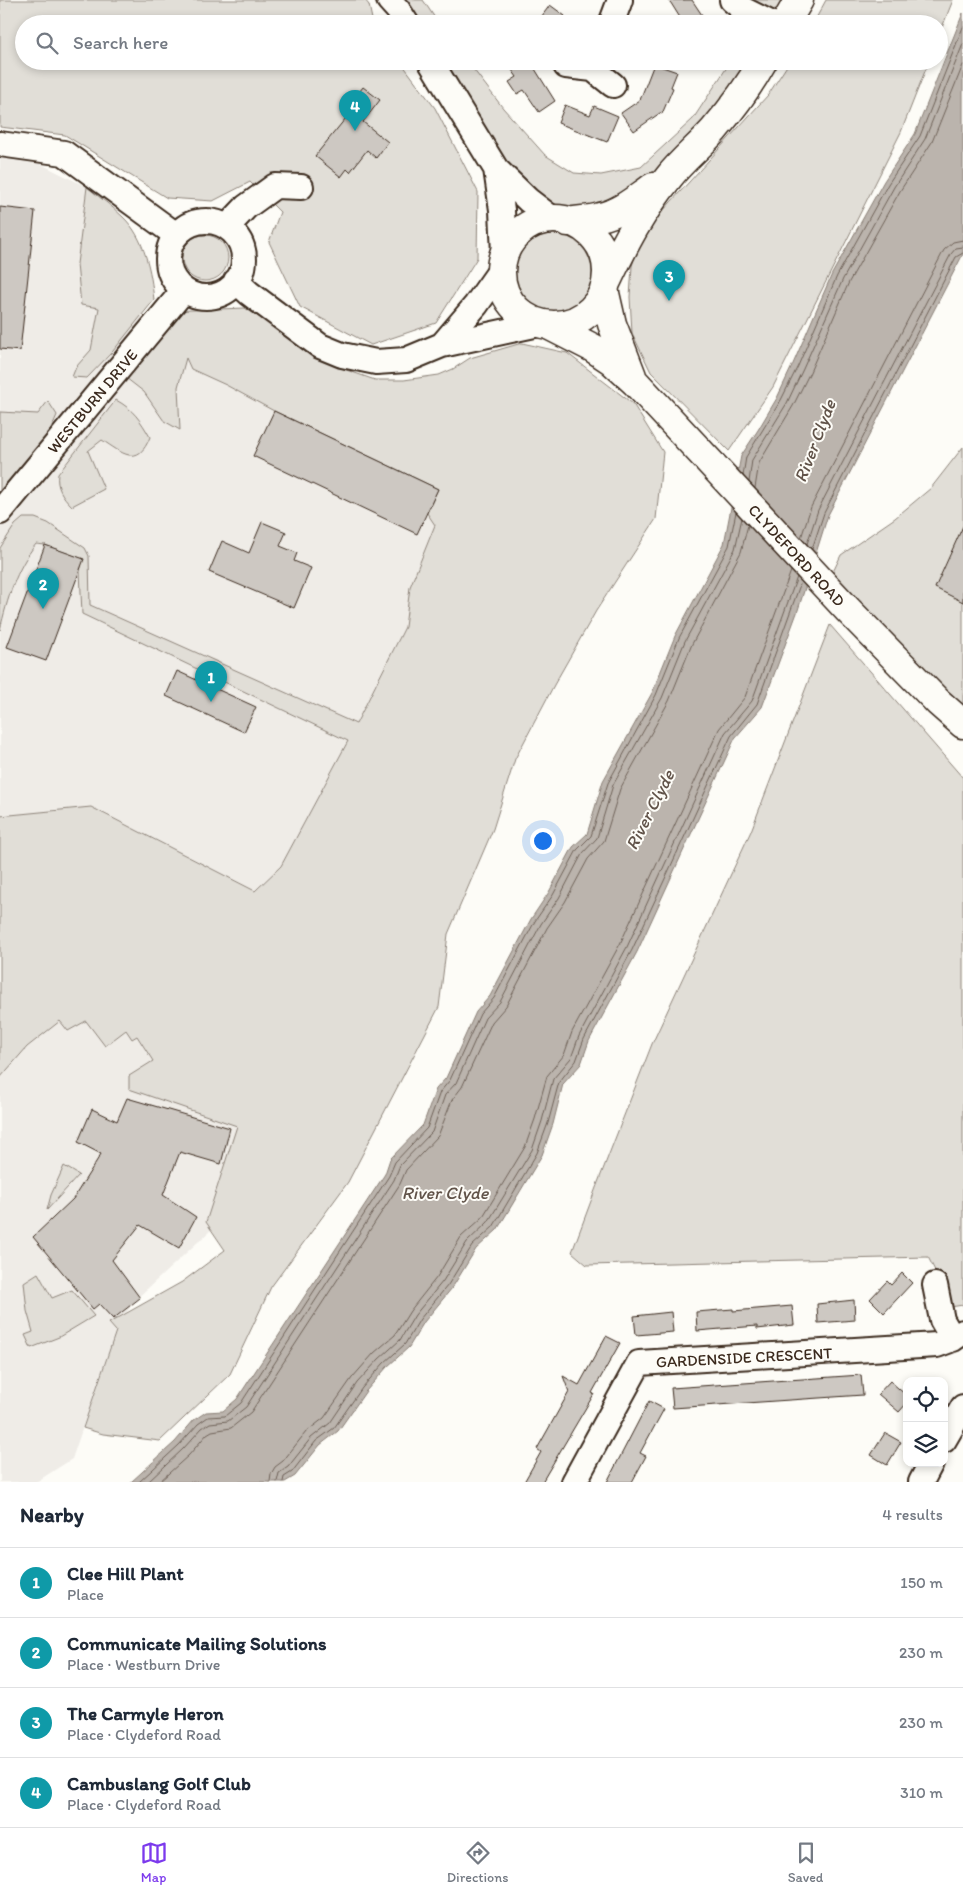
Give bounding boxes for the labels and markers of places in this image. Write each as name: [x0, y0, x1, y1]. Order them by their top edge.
pin: 4: [339, 90, 371, 131]
pin: 3: [653, 260, 685, 301]
pin: 2: [27, 568, 59, 609]
pin: 1: [195, 661, 227, 702]

